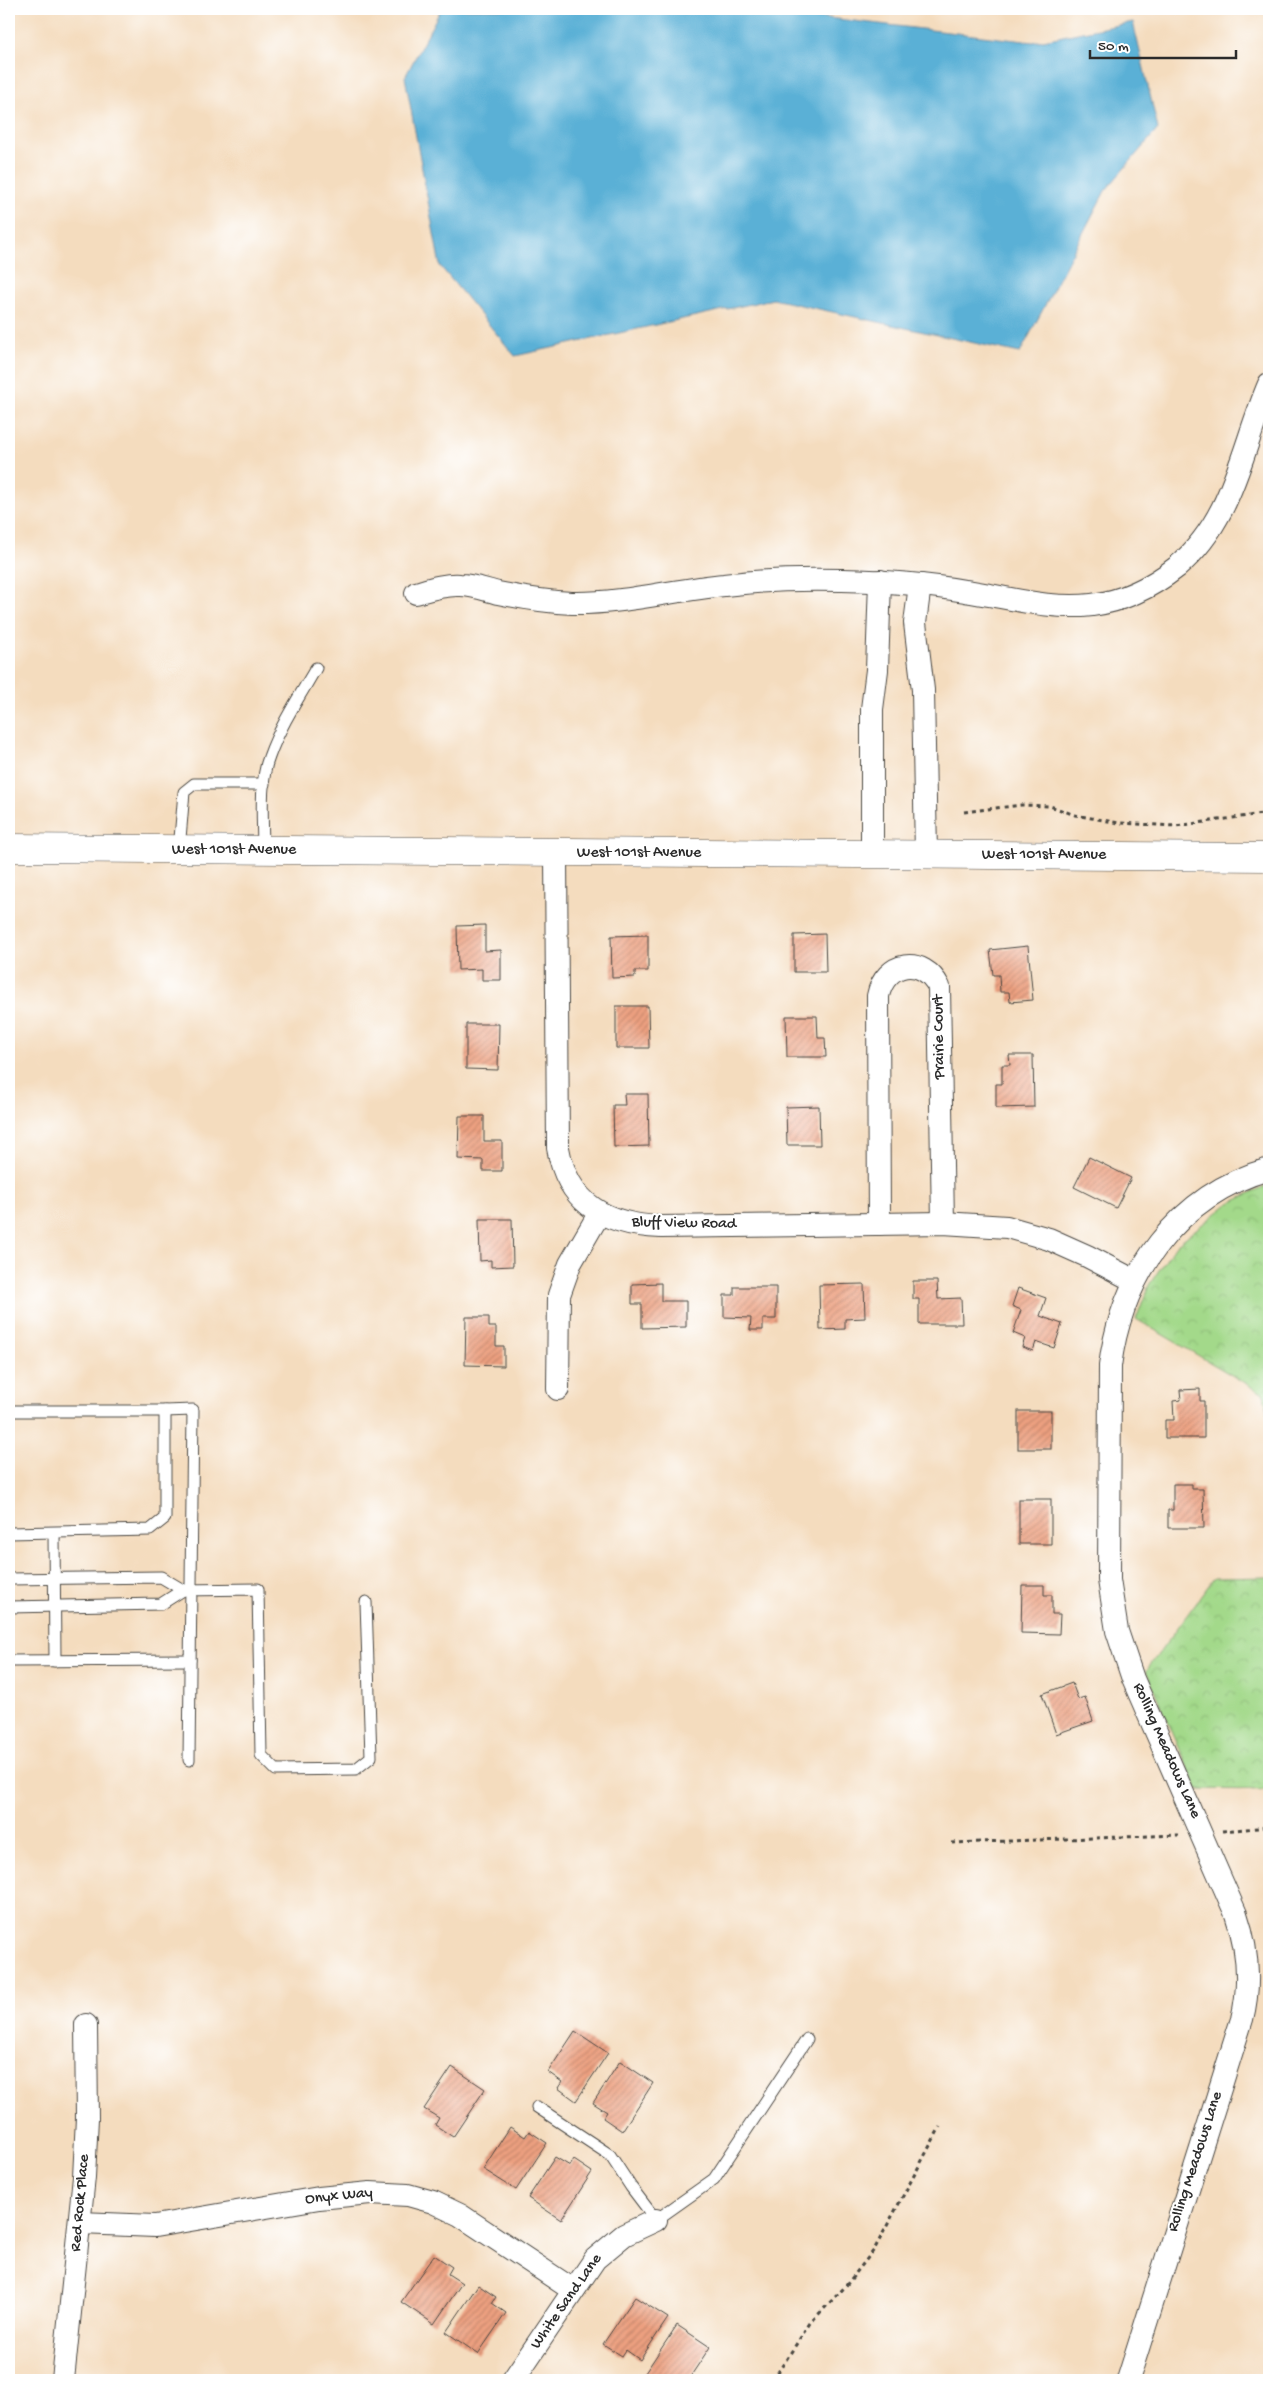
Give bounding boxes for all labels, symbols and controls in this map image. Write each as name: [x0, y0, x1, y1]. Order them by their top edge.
scale bar: [1090, 28, 1237, 60]
text: 50 m: [1098, 38, 1129, 56]
street label: West 101st Avenue: [172, 841, 297, 860]
street label: West 101st Avenue: [577, 844, 702, 863]
street label: West 101st Avenue: [982, 846, 1107, 865]
street label: Prairie Court: [930, 993, 950, 1081]
street label: Bluff View Road: [631, 1214, 738, 1234]
street label: Rolling Meadows Lane: [1128, 1680, 1205, 1822]
street label: Rolling Meadows Lane: [1164, 2089, 1228, 2235]
street label: Red Rock Place: [67, 2153, 95, 2253]
street label: Onyx Way: [304, 2184, 374, 2210]
street label: White Sand Lane: [527, 2250, 607, 2353]

